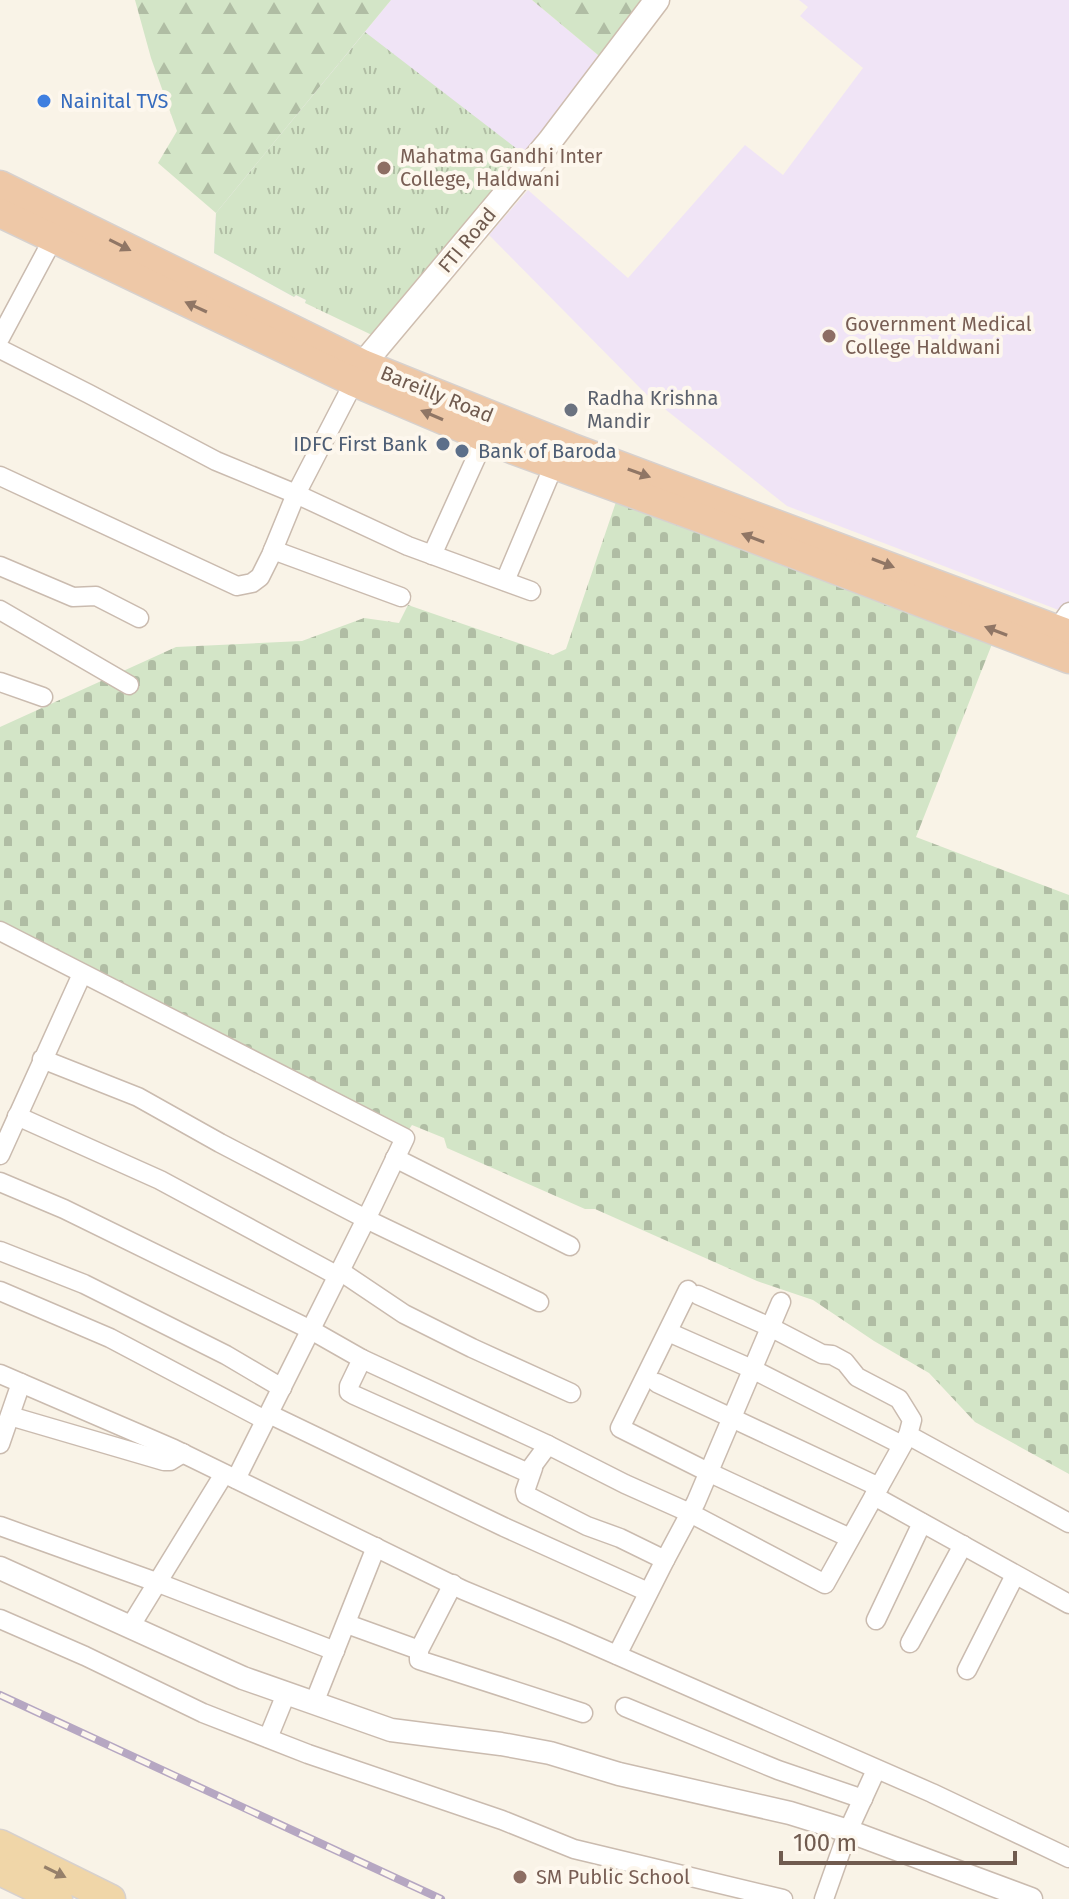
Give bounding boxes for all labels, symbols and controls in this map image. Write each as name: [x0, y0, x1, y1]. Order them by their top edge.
place label: Nainital TVS: [60, 89, 169, 113]
marker: Nainital TVS: [35, 92, 53, 110]
place label: Mahatma Gandhi Inter College, Haldwani: [400, 144, 603, 191]
marker: Mahatma Gandhi Inter College, Haldwani: [375, 159, 393, 177]
street label: FTI Road: [433, 203, 501, 277]
one-way arrow: [108, 238, 131, 252]
one-way arrow: [184, 300, 208, 314]
place label: Government Medical College Haldwani: [845, 312, 1032, 359]
marker: Government Medical College Haldwani: [820, 327, 838, 345]
street label: Bareilly Road: [377, 360, 497, 428]
place label: Radha Krishna Mandir: [587, 386, 718, 433]
marker: Radha Krishna Mandir: [562, 401, 580, 419]
one-way arrow: [420, 409, 444, 422]
place label: IDFC First Bank: [293, 432, 428, 456]
marker: IDFC First Bank: [434, 435, 452, 453]
place label: Bank of Baroda: [478, 439, 617, 463]
marker: Bank of Baroda: [453, 442, 471, 460]
one-way arrow: [628, 467, 652, 480]
one-way arrow: [741, 531, 765, 544]
one-way arrow: [871, 557, 895, 570]
one-way arrow: [984, 624, 1008, 637]
scale bar: [781, 1815, 1015, 1865]
text: 100 m: [793, 1829, 857, 1857]
one-way arrow: [44, 1865, 67, 1879]
place label: SM Public School: [536, 1865, 690, 1889]
marker: SM Public School: [511, 1868, 529, 1886]

